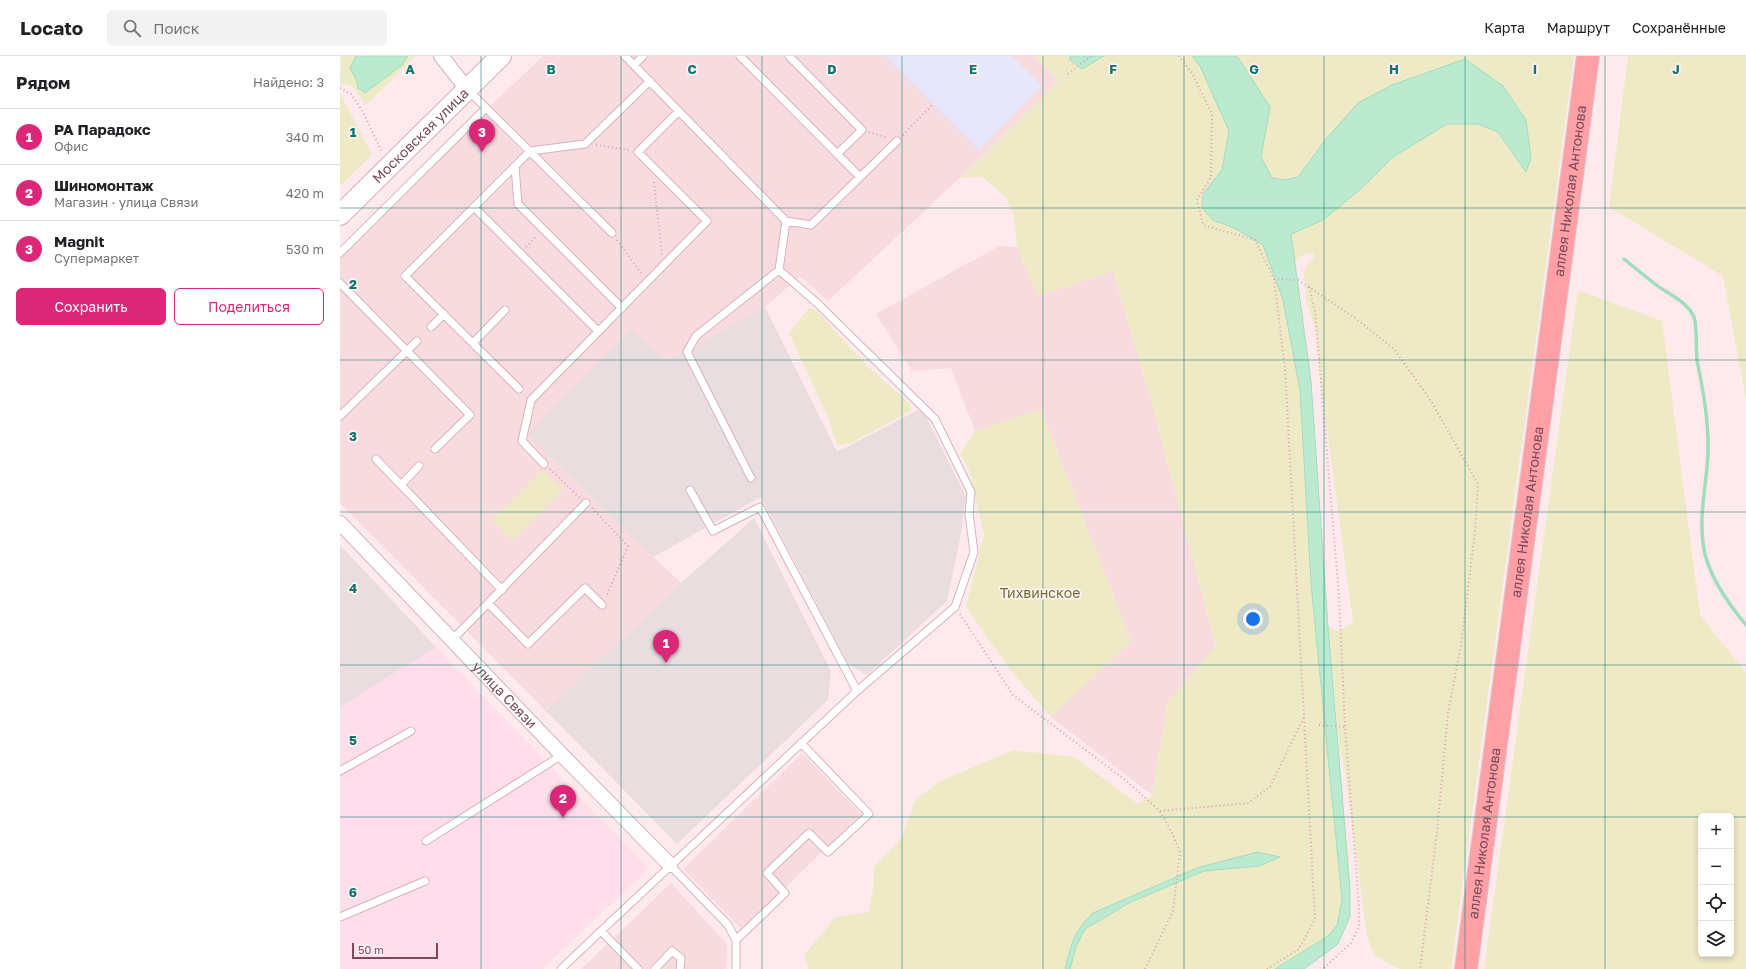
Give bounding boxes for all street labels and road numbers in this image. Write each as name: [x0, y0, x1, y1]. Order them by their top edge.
street label: Московская улица: [368, 84, 472, 186]
street label: аллея Николая Антонова: [1550, 104, 1589, 278]
street label: аллея Николая Антонова: [1507, 425, 1546, 599]
street label: улица Связи: [469, 658, 541, 732]
street label: аллея Николая Антонова: [1464, 746, 1504, 920]

